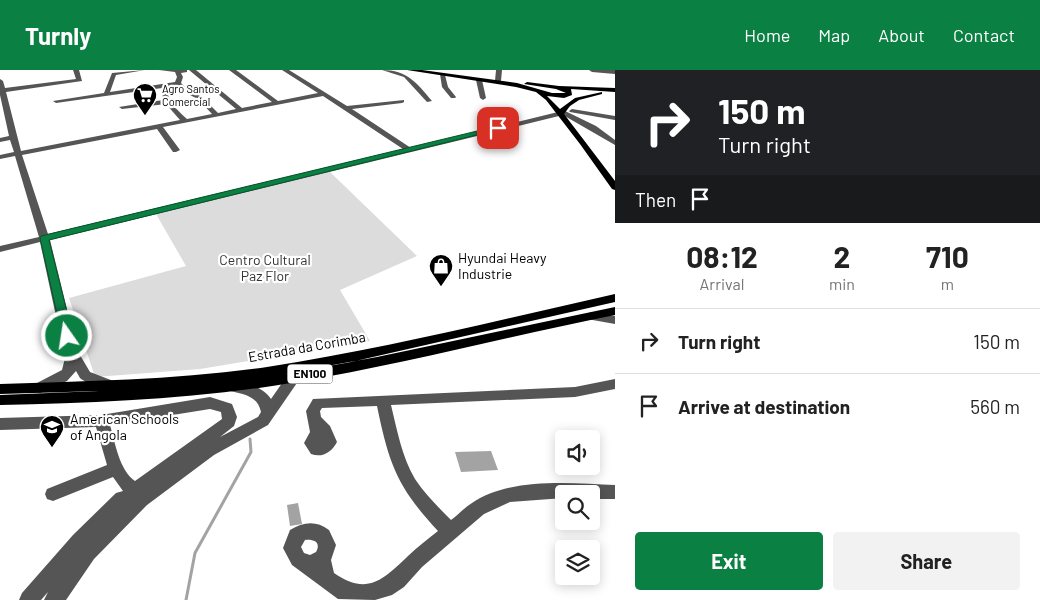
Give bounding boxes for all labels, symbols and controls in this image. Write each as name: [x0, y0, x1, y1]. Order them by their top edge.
text: Turnly: [25, 21, 91, 50]
text: Home: [744, 24, 790, 46]
text: Map: [818, 24, 850, 46]
text: About: [878, 24, 925, 46]
text: Contact: [953, 24, 1015, 46]
supermarket icon: Agro Santos Comercial: [132, 82, 158, 116]
place label: Agro Santos Comercial: [162, 82, 220, 108]
text: 150 m: [718, 89, 805, 131]
icon: right: [635, 90, 700, 155]
pin: [477, 107, 519, 149]
icon: arrive: [484, 114, 512, 142]
text: Turn right: [718, 131, 811, 157]
icon: arrive: [686, 185, 714, 213]
text: Then: [635, 188, 676, 211]
text: 08:12: [686, 238, 758, 274]
text: 2: [834, 238, 850, 274]
text: 710: [926, 238, 969, 274]
place label: Hyundai Heavy Industrie: [458, 249, 547, 282]
park label: Centro Cultural Paz Flor: [219, 251, 311, 284]
shop icon: Hyundai Heavy Industrie: [428, 253, 454, 287]
text: Arrival: [700, 274, 744, 293]
text: min: [829, 274, 855, 293]
text: m: [941, 274, 954, 293]
position arrow: [40, 309, 92, 361]
icon: right: [635, 327, 663, 355]
street label: Estrada da Corimba: [247, 328, 367, 365]
text: Turn right: [678, 330, 760, 353]
text: 150 m: [973, 330, 1020, 353]
road number: EN100: [288, 364, 332, 384]
icon: arrive: [635, 392, 663, 420]
text: Arrive at destination: [678, 395, 850, 418]
text: 560 m: [970, 395, 1020, 418]
place label: American Schools of Angola: [70, 410, 179, 443]
school or university icon: American Schools of Angola: [39, 414, 65, 448]
map controls: [555, 430, 600, 585]
button: sound: [555, 430, 600, 475]
button: search: [555, 485, 600, 530]
button: Exit: [635, 532, 823, 590]
button: Share: [833, 532, 1020, 590]
button: layers: [555, 540, 600, 585]

